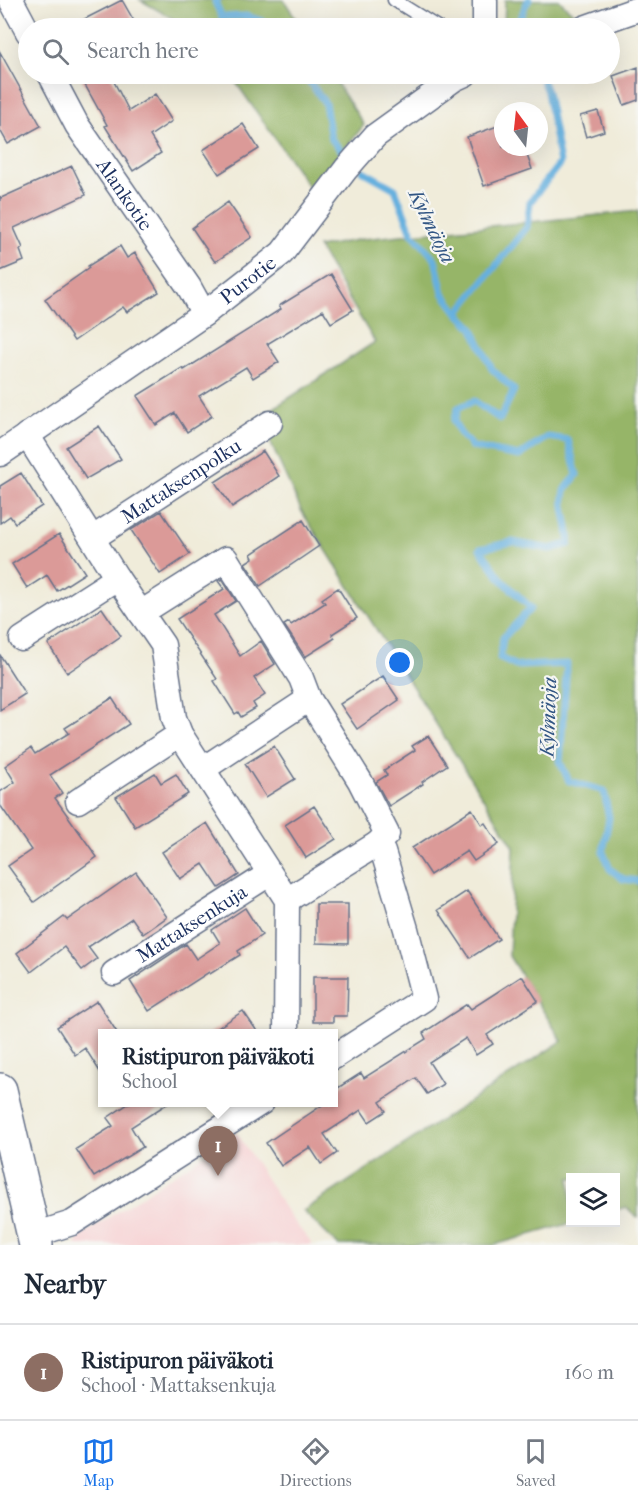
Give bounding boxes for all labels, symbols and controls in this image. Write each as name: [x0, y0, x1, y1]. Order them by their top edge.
search box: [18, 18, 620, 84]
icon: search: [39, 35, 72, 68]
text: Search here: [87, 38, 199, 64]
north arrow: [494, 102, 548, 156]
street label: Alankotie: [92, 153, 158, 235]
water label: Kylmäoja: [403, 183, 460, 267]
street label: Purotie: [215, 251, 280, 309]
street label: Mattaksenpolku: [117, 433, 246, 528]
your location: [385, 648, 414, 677]
water label: Kylmäoja: [535, 677, 561, 759]
street label: Mattaksenkuja: [132, 879, 252, 967]
popup: [98, 1029, 338, 1107]
text: Ristipuron päiväkoti: [122, 1044, 314, 1070]
text: School: [122, 1070, 178, 1093]
pin: 1: [198, 1126, 238, 1176]
map controls: [566, 1173, 620, 1227]
button: layers: [566, 1173, 620, 1227]
text: Nearby: [24, 1269, 106, 1300]
text: Ristipuron päiväkoti: [81, 1348, 273, 1374]
text: 1: [40, 1361, 47, 1384]
text: 160 m: [564, 1361, 614, 1384]
text: School · Mattaksenkuja: [81, 1374, 276, 1397]
tab: Map: [82, 1435, 115, 1490]
tab: Directions: [280, 1435, 352, 1490]
tab: Saved: [516, 1435, 556, 1490]

